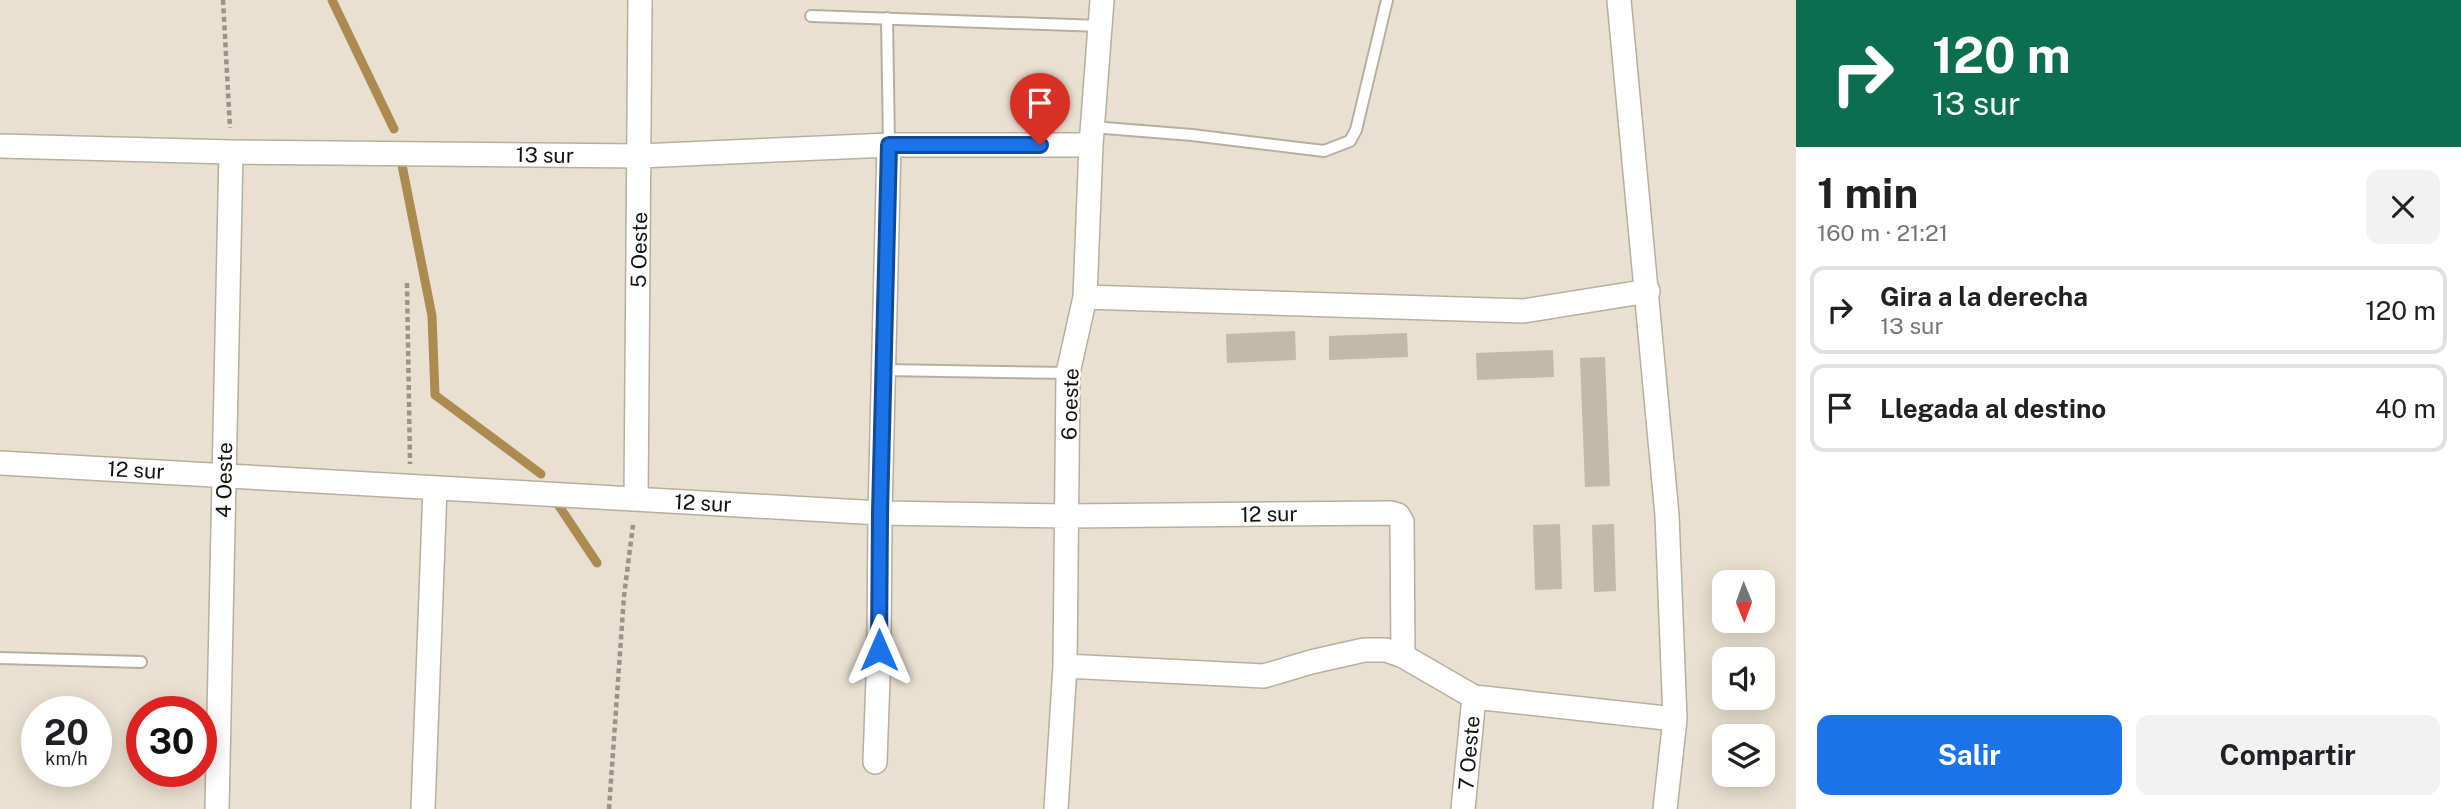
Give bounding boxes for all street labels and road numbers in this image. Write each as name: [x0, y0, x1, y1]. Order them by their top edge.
street label: 13 sur: [516, 142, 574, 168]
street label: 5 Oeste: [626, 212, 652, 288]
street label: 6 oeste: [1056, 368, 1084, 440]
street label: 4 Oeste: [211, 442, 237, 518]
street label: 12 sur: [107, 456, 165, 484]
street label: 12 sur: [674, 489, 732, 517]
street label: 12 sur: [1240, 501, 1298, 527]
street label: 7 Oeste: [1453, 715, 1485, 791]

